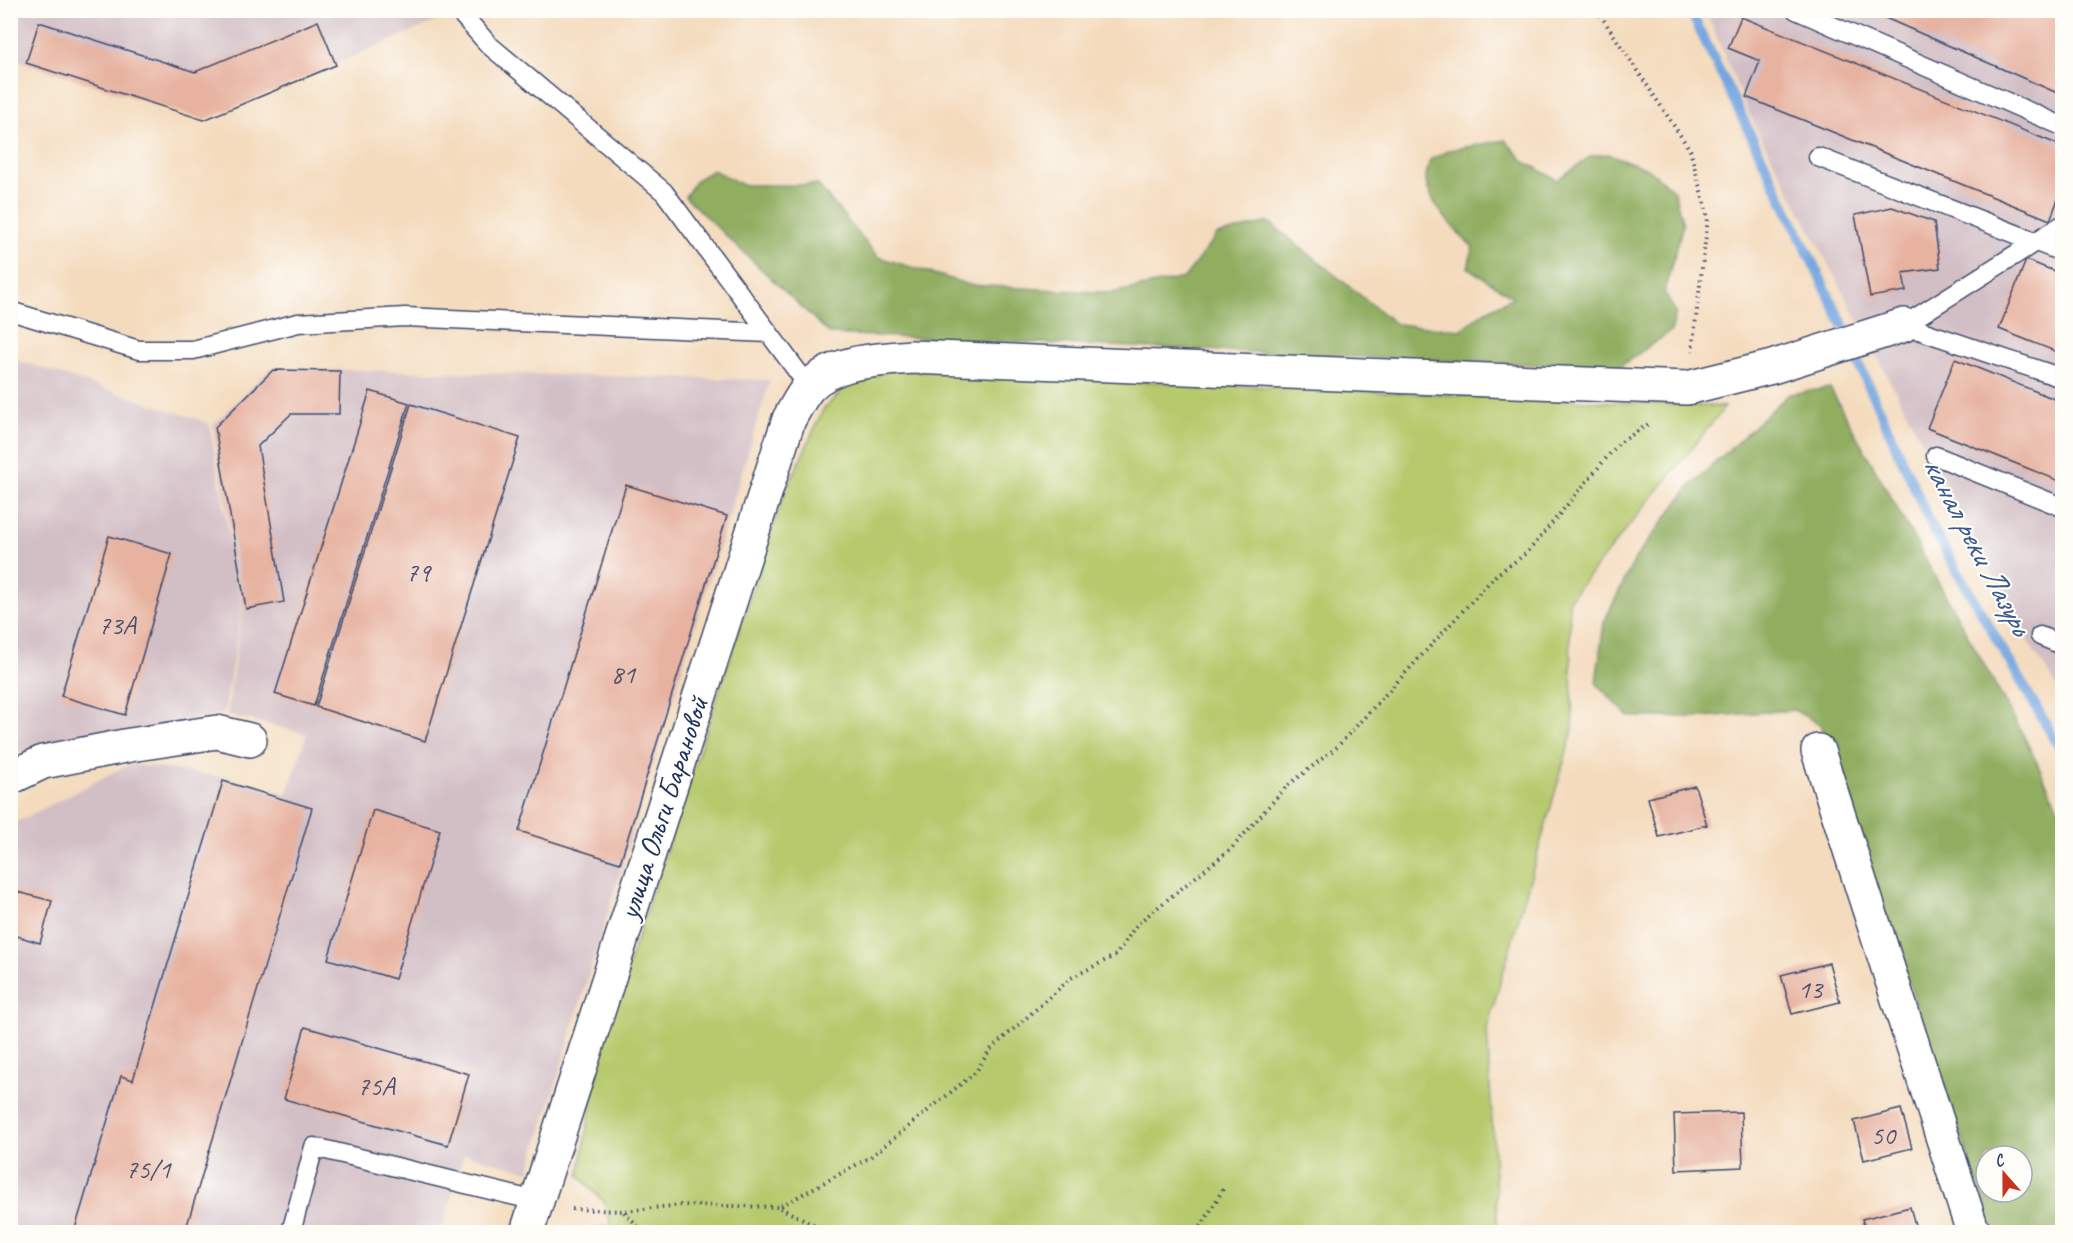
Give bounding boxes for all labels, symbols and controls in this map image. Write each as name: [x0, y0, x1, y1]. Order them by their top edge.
water label: канал реки Лазурь: [1913, 449, 2043, 645]
house number: 79: [406, 555, 432, 589]
house number: 73А: [98, 608, 137, 642]
house number: 81: [611, 657, 637, 691]
street label: улица Ольги Барановой: [609, 691, 717, 926]
house number: 13: [1798, 972, 1824, 1006]
house number: 75А: [357, 1069, 396, 1103]
house number: 50: [1871, 1118, 1897, 1152]
north arrow: [1974, 1144, 2034, 1204]
text: С: [1992, 1149, 2008, 1172]
house number: 75/1: [125, 1152, 173, 1186]

